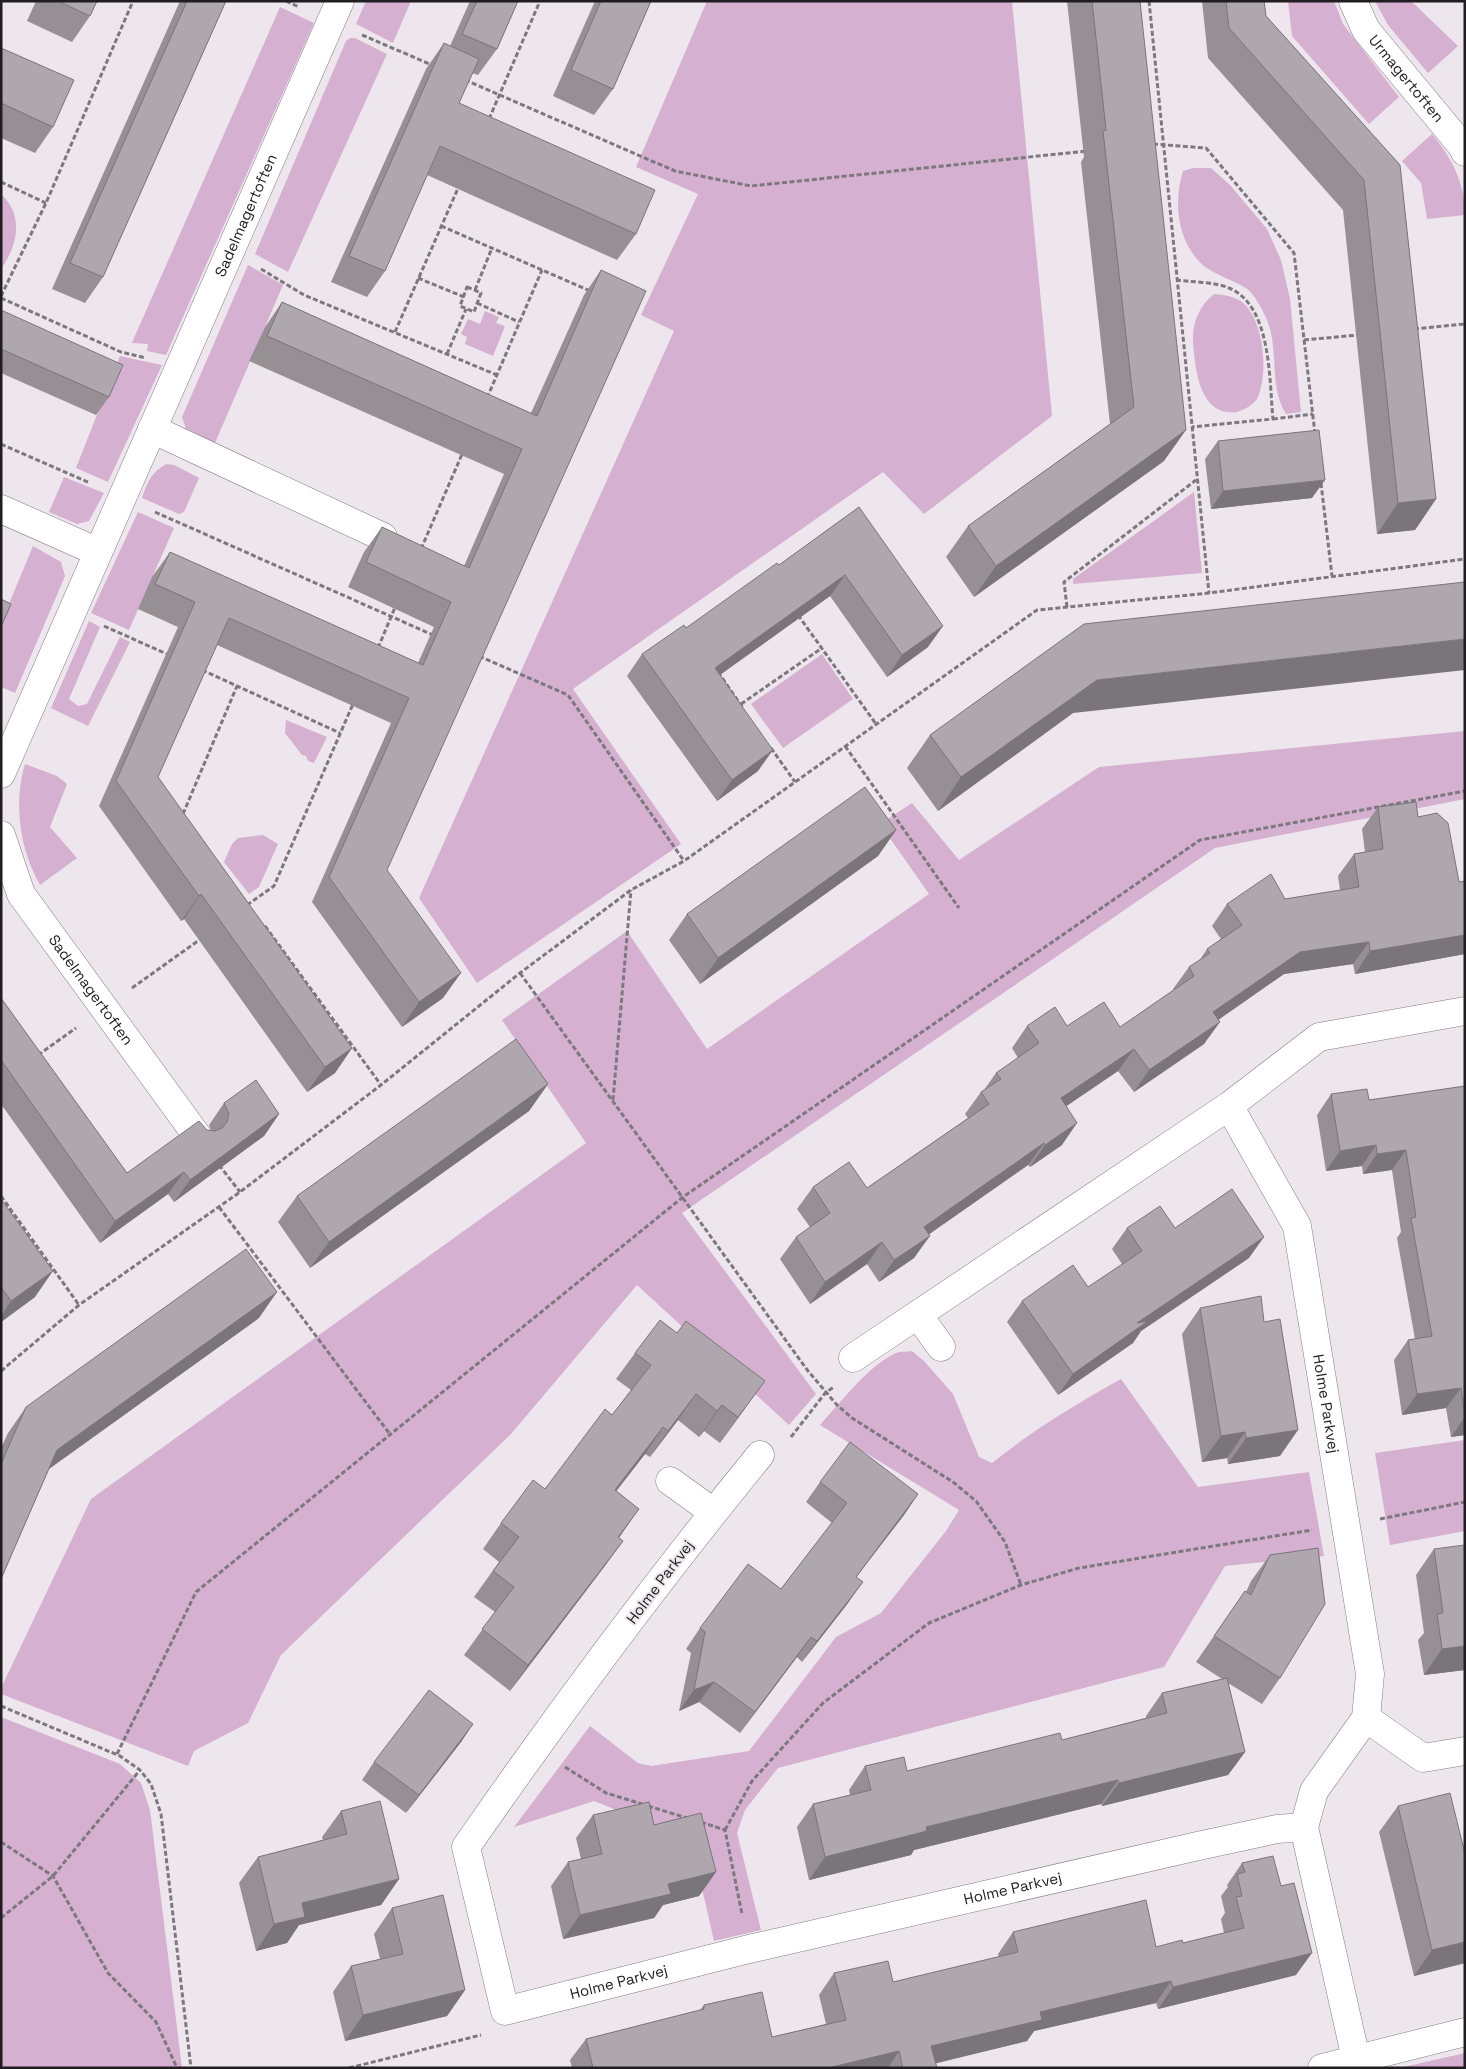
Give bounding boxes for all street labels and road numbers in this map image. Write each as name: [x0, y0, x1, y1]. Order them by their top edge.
street label: Urmagertoften: [1365, 31, 1448, 126]
street label: Sadelmagertoften: [210, 151, 281, 279]
street label: Sadelmagertoften: [45, 931, 138, 1049]
street label: Holme Parkvej: [1309, 1353, 1344, 1455]
street label: Holme Parkvej: [622, 1536, 697, 1627]
street label: Holme Parkvej: [962, 1868, 1063, 1908]
street label: Holme Parkvej: [568, 1960, 669, 2003]

